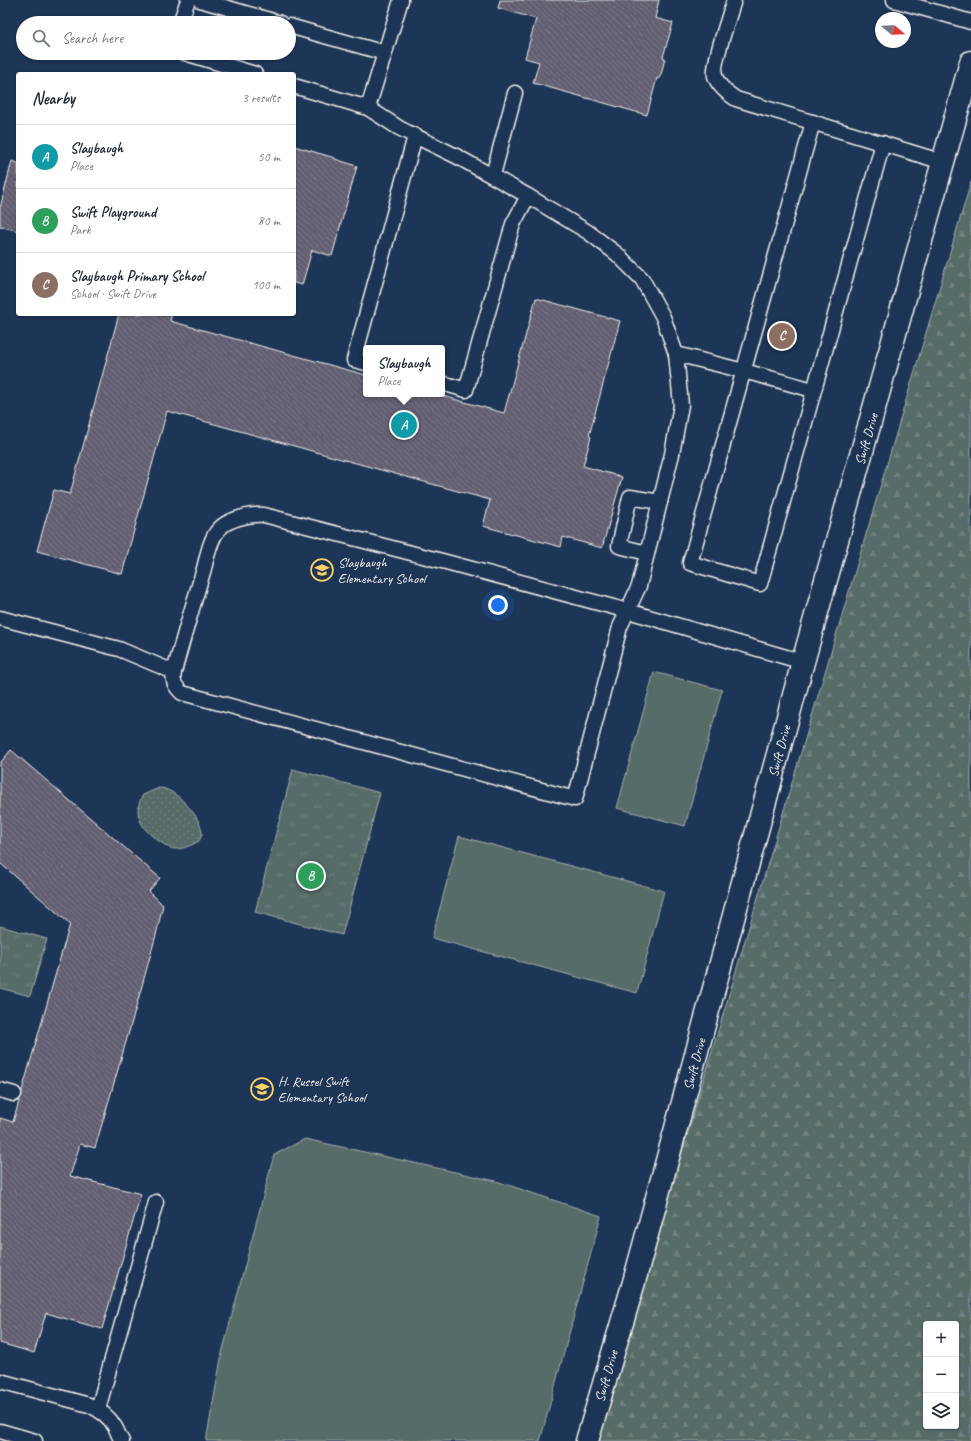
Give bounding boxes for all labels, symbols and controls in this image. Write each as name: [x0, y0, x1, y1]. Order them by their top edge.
north arrow: [875, 12, 911, 48]
search box: [16, 16, 296, 60]
icon: search: [30, 27, 52, 49]
text: Search here: [62, 29, 123, 48]
text: Nearby: [32, 88, 75, 109]
text: 3 results: [242, 90, 280, 106]
text: Slaybaugh: [70, 139, 123, 158]
text: A: [42, 149, 48, 165]
text: 50 m: [258, 149, 280, 165]
text: Place: [70, 158, 93, 174]
text: Swift Playground: [70, 203, 156, 222]
text: B: [42, 213, 48, 229]
text: 80 m: [258, 213, 280, 229]
text: Park: [70, 222, 91, 238]
text: Slaybaugh Primary School: [70, 267, 204, 286]
text: C: [42, 277, 48, 293]
text: 100 m: [252, 277, 280, 293]
text: School · Swift Drive: [70, 286, 156, 302]
pin: C: [769, 321, 795, 351]
popup: [363, 345, 445, 397]
text: Slaybaugh: [378, 354, 430, 373]
text: Place: [378, 373, 400, 389]
pin: A: [391, 410, 417, 440]
street label: Swift Drive: [851, 410, 882, 467]
place label: Slaybaugh Elementary School: [338, 554, 428, 587]
school or university icon: Slaybaugh Elementary School: [309, 557, 335, 583]
your location: [488, 595, 508, 615]
street label: Swift Drive: [764, 722, 795, 779]
pin: B: [298, 861, 324, 891]
street label: Swift Drive: [679, 1035, 710, 1092]
place label: H. Russel Swift Elementary School: [278, 1073, 368, 1106]
school or university icon: H. Russel Swift Elementary School: [249, 1076, 275, 1102]
map controls: [923, 1321, 959, 1429]
button: +: [923, 1321, 959, 1357]
street label: Swift Drive: [591, 1347, 622, 1404]
button: −: [923, 1357, 959, 1393]
button: layers: [923, 1393, 959, 1429]

